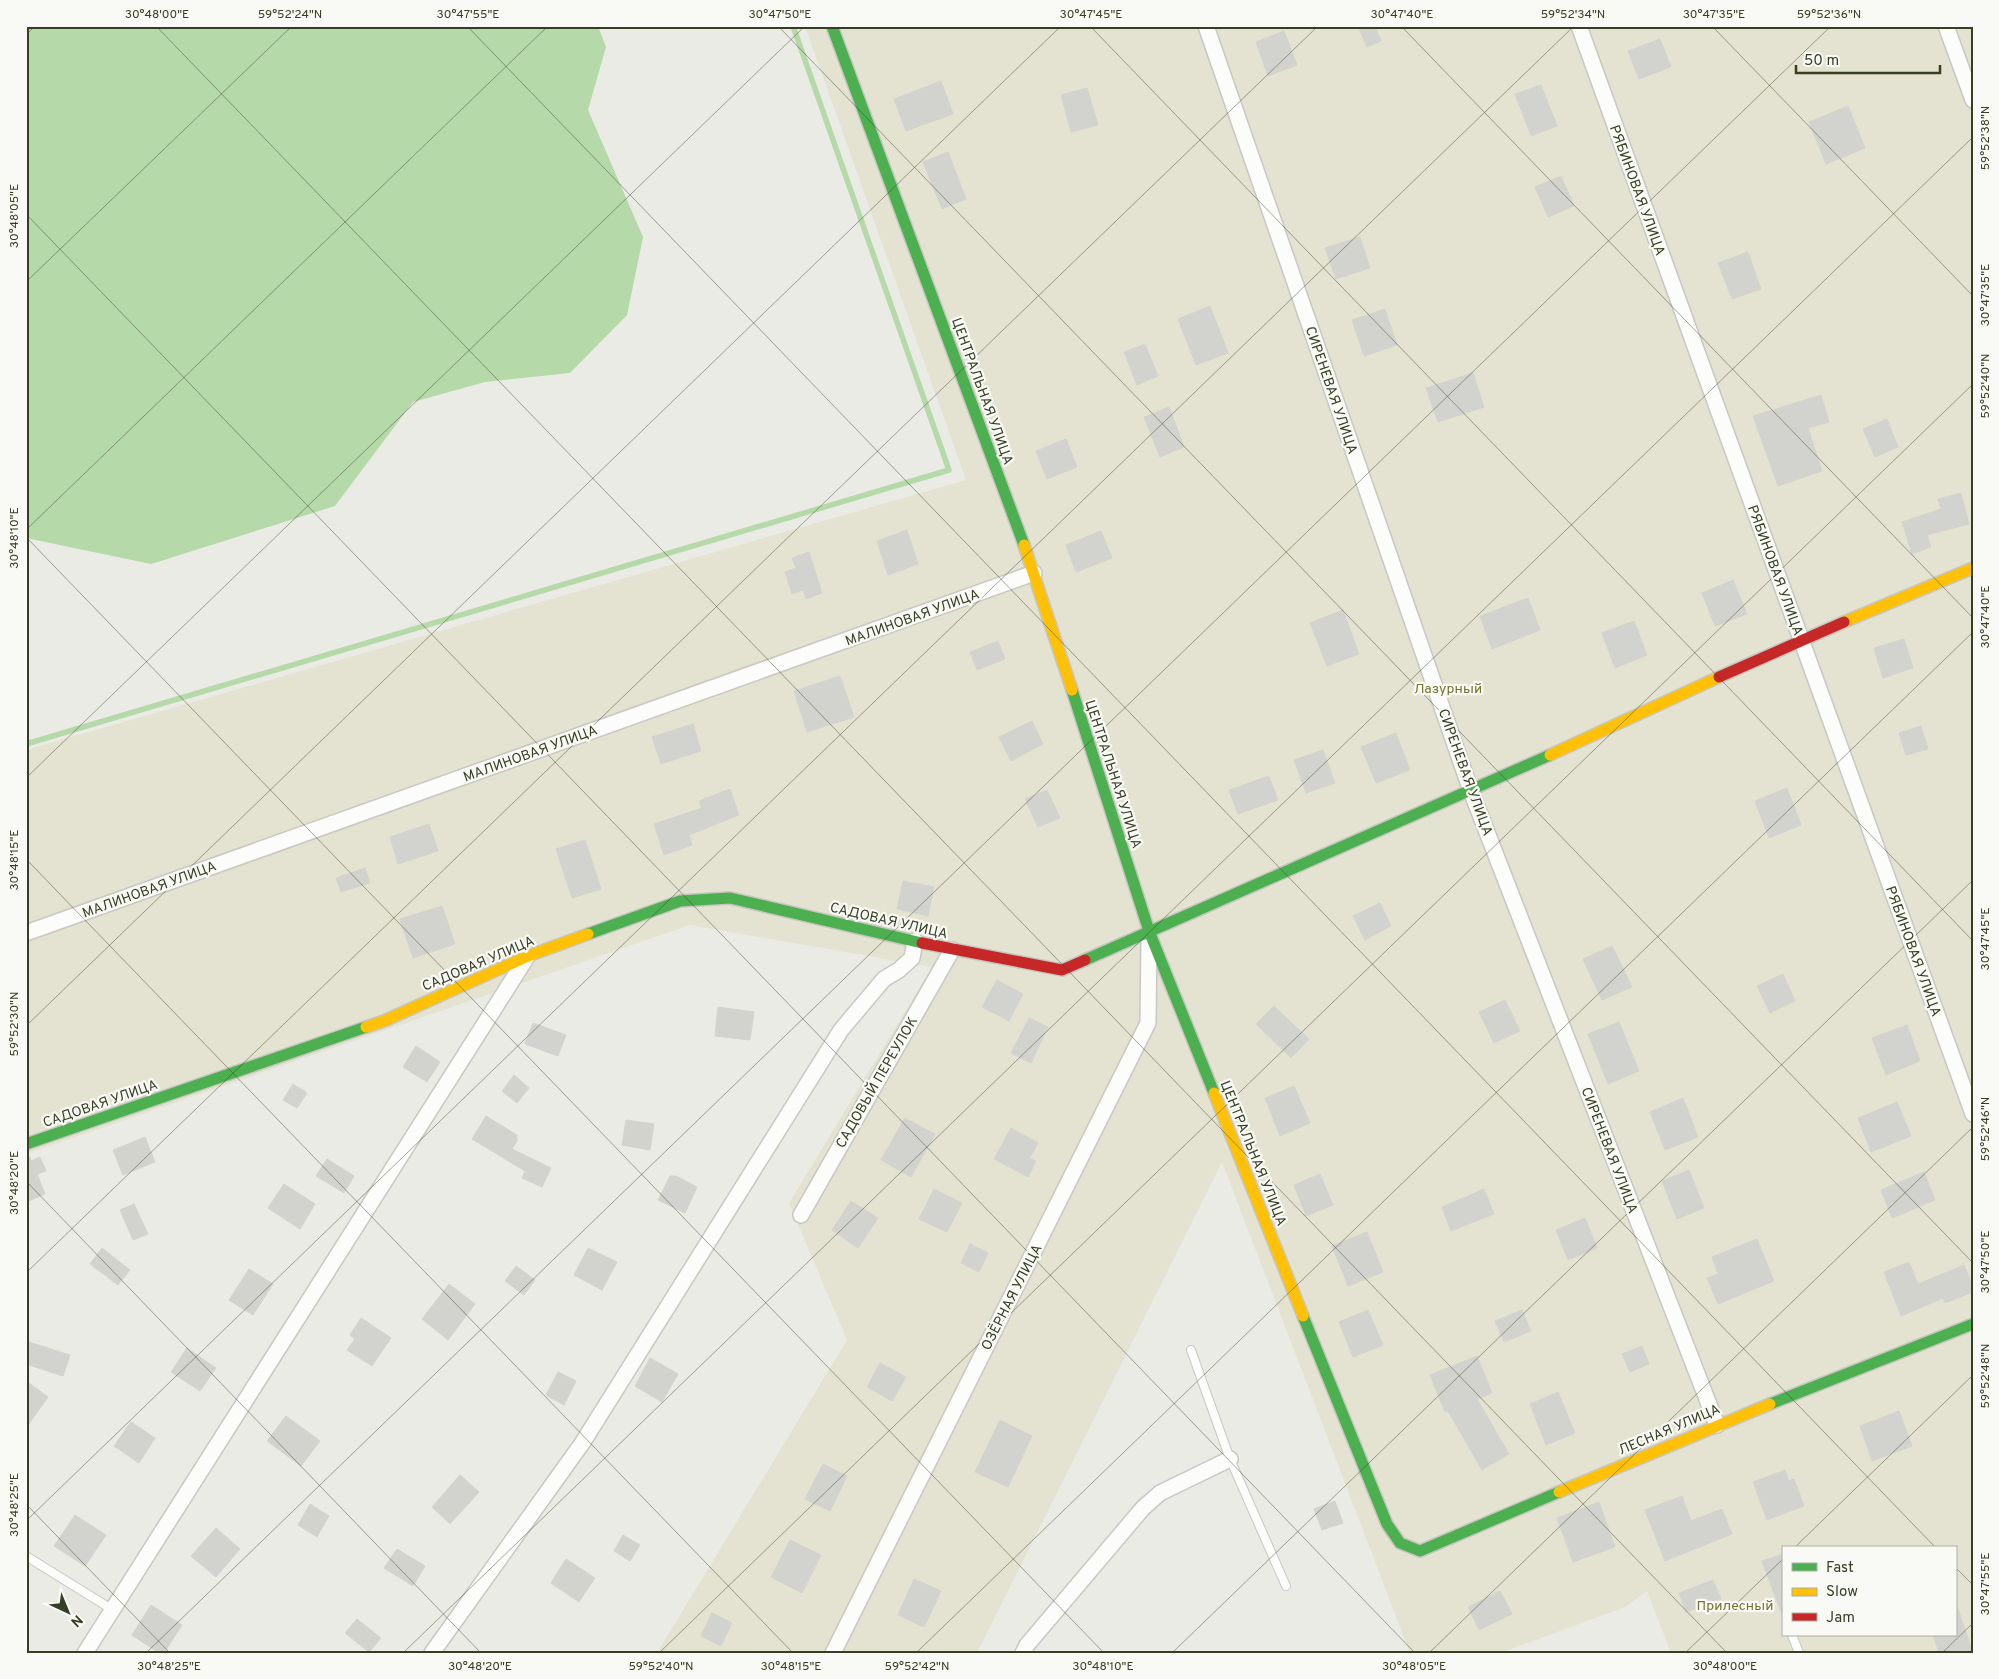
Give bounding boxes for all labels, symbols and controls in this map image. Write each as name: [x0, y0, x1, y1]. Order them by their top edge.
text: 30°48'00"E: [125, 7, 189, 23]
text: 59°52'24"N: [258, 7, 322, 23]
text: 30°47'55"E: [437, 7, 499, 23]
text: 30°47'50"E: [748, 7, 812, 23]
text: 30°47'45"E: [1060, 7, 1122, 23]
text: 30°47'40"E: [1370, 7, 1434, 23]
text: 59°52'34"N: [1541, 7, 1605, 23]
text: 30°47'35"E: [1683, 7, 1745, 23]
text: 59°52'36"N: [1797, 7, 1861, 23]
scale bar: [1796, 42, 1940, 74]
text: 50 m: [1804, 52, 1839, 71]
text: 59°52'38"N: [1978, 106, 1994, 170]
street label: РЯБИНОВАЯ УЛИЦА: [1605, 123, 1668, 258]
text: 30°48'05"E: [7, 184, 23, 248]
text: 30°47'35"E: [1978, 264, 1994, 326]
street label: ЦЕНТРАЛЬНАЯ УЛИЦА: [947, 316, 1016, 467]
street label: СИРЕНЕВАЯ УЛИЦА: [1301, 324, 1360, 457]
text: 59°52'40"N: [1978, 353, 1994, 419]
street label: РЯБИНОВАЯ УЛИЦА: [1743, 503, 1806, 638]
text: 30°48'10"E: [7, 507, 23, 569]
text: 30°47'40"E: [1978, 585, 1994, 649]
street label: МАЛИНОВАЯ УЛИЦА: [843, 586, 982, 651]
park label: Лазурный: [1414, 681, 1482, 698]
street label: ЦЕНТРАЛЬНАЯ УЛИЦА: [1081, 698, 1145, 851]
street label: СИРЕНЕВАЯ УЛИЦА: [1434, 707, 1495, 838]
street label: МАЛИНОВАЯ УЛИЦА: [461, 722, 600, 787]
text: 30°48'15"E: [7, 829, 23, 891]
street label: МАЛИНОВАЯ УЛИЦА: [80, 858, 219, 923]
street label: РЯБИНОВАЯ УЛИЦА: [1881, 884, 1944, 1019]
street label: САДОВАЯ УЛИЦА: [828, 900, 949, 943]
text: 30°47'45"E: [1978, 908, 1994, 970]
street label: САДОВАЯ УЛИЦА: [420, 933, 537, 996]
text: 59°52'30"N: [7, 992, 23, 1056]
street label: САДОВЫЙ ПЕРЕУЛОК: [832, 1014, 922, 1151]
street label: САДОВАЯ УЛИЦА: [41, 1077, 160, 1132]
street label: ЦЕНТРАЛЬНАЯ УЛИЦА: [1216, 1078, 1290, 1229]
street label: СИРЕНЕВАЯ УЛИЦА: [1577, 1085, 1641, 1216]
text: 59°52'46"N: [1978, 1097, 1994, 1161]
text: 30°48'20"E: [7, 1151, 23, 1215]
text: 30°47'50"E: [1978, 1230, 1994, 1294]
street label: ОЗЁРНАЯ УЛИЦА: [977, 1241, 1046, 1354]
text: 59°52'48"N: [1978, 1344, 1994, 1408]
street label: ЛЕСНАЯ УЛИЦА: [1616, 1401, 1723, 1459]
text: 30°48'25"E: [7, 1473, 23, 1537]
legend: [1782, 1546, 1956, 1636]
text: 30°47'55"E: [1978, 1553, 1994, 1615]
text: Fast: [1826, 1559, 1854, 1578]
text: Slow: [1826, 1583, 1858, 1602]
north arrow: [42, 1586, 92, 1636]
park label: Прилесный: [1697, 1598, 1773, 1615]
text: Jam: [1826, 1609, 1855, 1628]
text: N: [66, 1611, 86, 1630]
text: 30°48'25"E: [137, 1659, 201, 1675]
text: 30°48'20"E: [448, 1659, 512, 1675]
text: 59°52'40"N: [628, 1659, 694, 1675]
text: 30°48'15"E: [760, 1659, 822, 1675]
text: 59°52'42"N: [885, 1659, 949, 1675]
text: 30°48'10"E: [1072, 1659, 1134, 1675]
text: 30°48'05"E: [1382, 1659, 1446, 1675]
text: 30°48'00"E: [1693, 1659, 1757, 1675]

